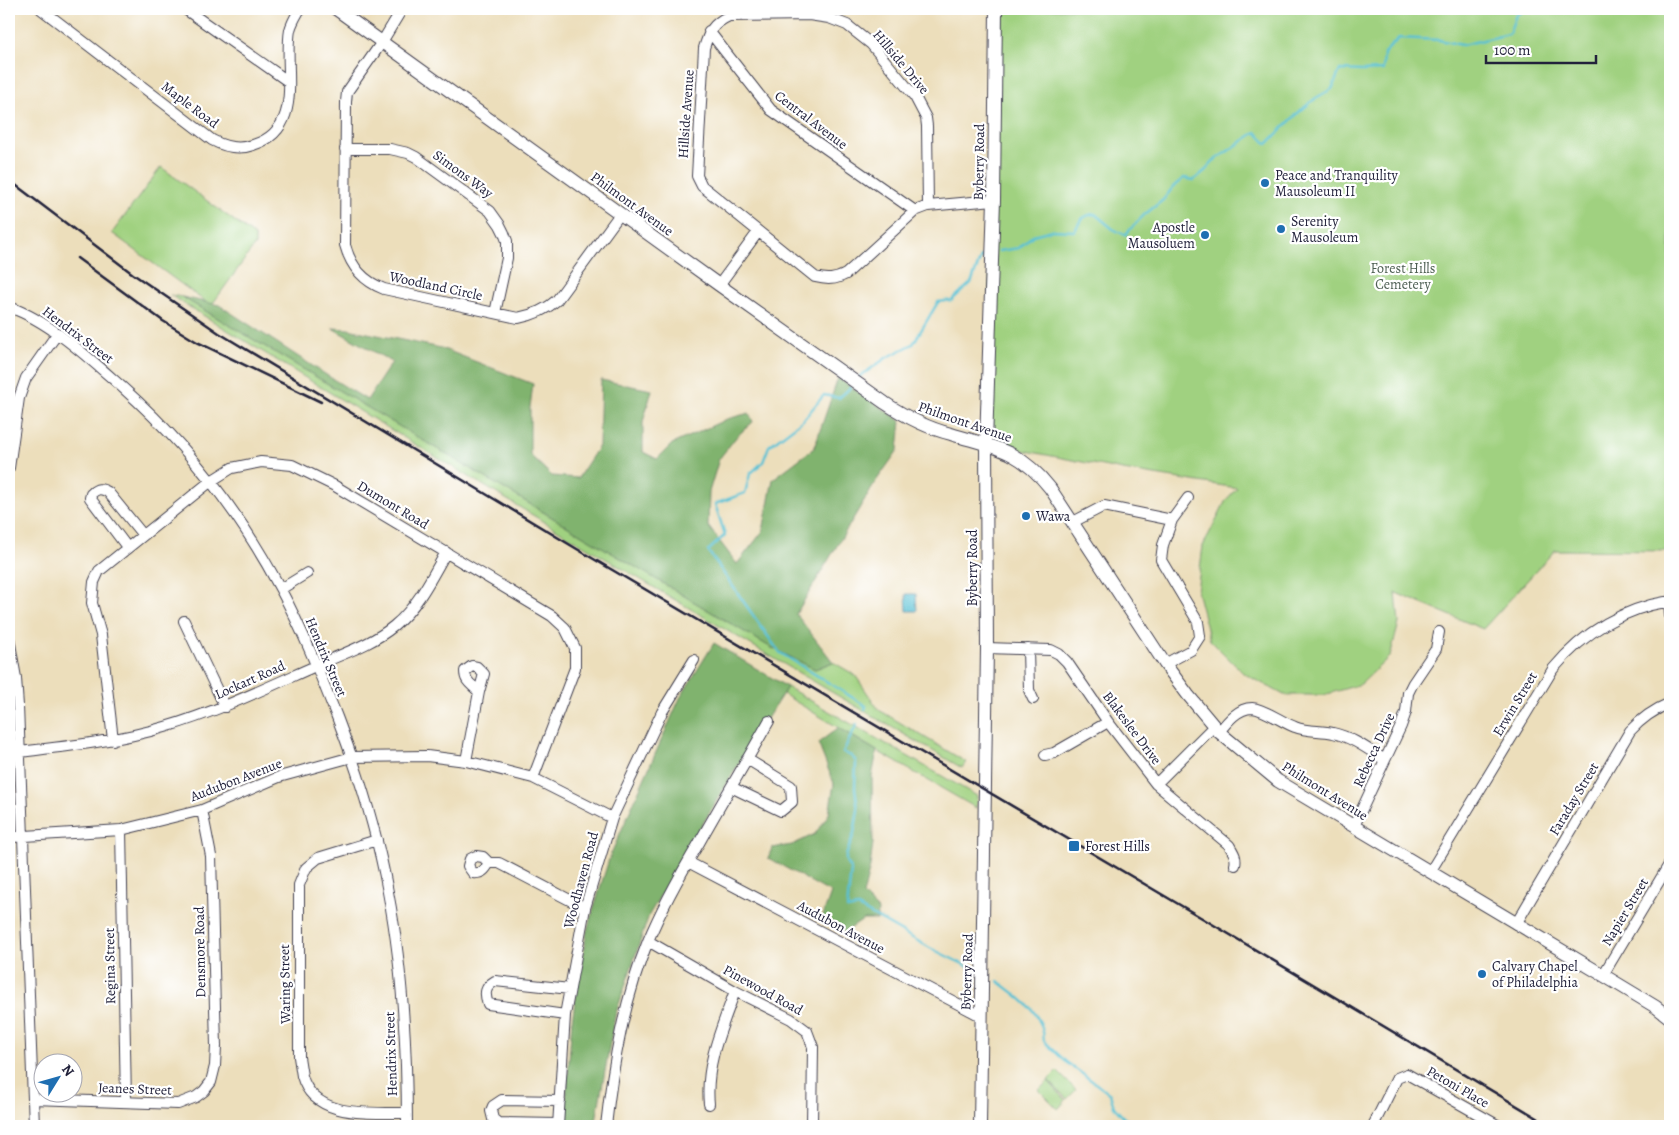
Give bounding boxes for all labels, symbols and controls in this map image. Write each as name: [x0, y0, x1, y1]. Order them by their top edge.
street label: Hillside Drive: [868, 26, 934, 98]
scale bar: [1486, 32, 1596, 64]
text: 100 m: [1494, 40, 1531, 60]
street label: Hillside Avenue: [673, 69, 699, 159]
street label: Maple Road: [157, 77, 223, 133]
street label: Central Avenue: [771, 86, 851, 154]
street label: Byberry Road: [969, 123, 989, 201]
street label: Simons Way: [429, 146, 498, 203]
place label: Peace and Tranquility Mausoleum II: [1275, 166, 1399, 201]
street label: Philmont Avenue: [587, 168, 677, 240]
marker: Peace and Tranquility Mausoleum II: [1259, 177, 1271, 189]
place label: Serenity Mausoleum: [1291, 212, 1359, 247]
place label: Apostle Mausoluem: [1128, 218, 1195, 253]
marker: Serenity Mausoleum: [1275, 223, 1287, 235]
marker: Apostle Mausoluem: [1199, 229, 1211, 241]
park label: Forest Hills Cemetery: [1371, 259, 1435, 294]
street label: Woodland Circle: [387, 267, 484, 305]
street label: Hendrix Street: [38, 302, 118, 368]
street label: Philmont Avenue: [916, 397, 1014, 447]
street label: Dumont Road: [354, 476, 433, 534]
place label: Wawa: [1035, 507, 1071, 526]
marker: Wawa: [1020, 510, 1032, 522]
street label: Byberry Road: [963, 529, 982, 606]
street label: Hendrix Street: [301, 614, 351, 700]
street label: Lockart Road: [212, 656, 289, 704]
street label: Erwin Street: [1488, 668, 1542, 740]
street label: Blakeslee Drive: [1098, 688, 1166, 768]
street label: Rebecca Drive: [1348, 710, 1400, 790]
street label: Audubon Avenue: [186, 754, 285, 807]
street label: Philmont Avenue: [1278, 757, 1372, 825]
street label: Faraday Street: [1545, 759, 1603, 839]
street label: Woodhaven Road: [559, 829, 603, 931]
place label: Forest Hills: [1085, 837, 1150, 856]
marker: Forest Hills: [1067, 839, 1081, 853]
street label: Napier Street: [1597, 874, 1653, 950]
street label: Audubon Avenue: [793, 895, 888, 958]
street label: Densmore Road: [190, 906, 210, 998]
street label: Regina Street: [100, 927, 120, 1004]
street label: Byberry Road: [956, 933, 978, 1011]
street label: Waring Street: [275, 944, 295, 1025]
place label: Calvary Chapel of Philadelphia: [1492, 957, 1578, 992]
street label: Pinewood Road: [720, 960, 807, 1020]
marker: Calvary Chapel of Philadelphia: [1476, 968, 1488, 980]
street label: Hendrix Street: [380, 1011, 402, 1097]
north arrow: [32, 1052, 82, 1102]
text: N: [57, 1061, 79, 1080]
street label: Petoni Place: [1423, 1062, 1493, 1112]
street label: Jeanes Street: [98, 1078, 172, 1100]

